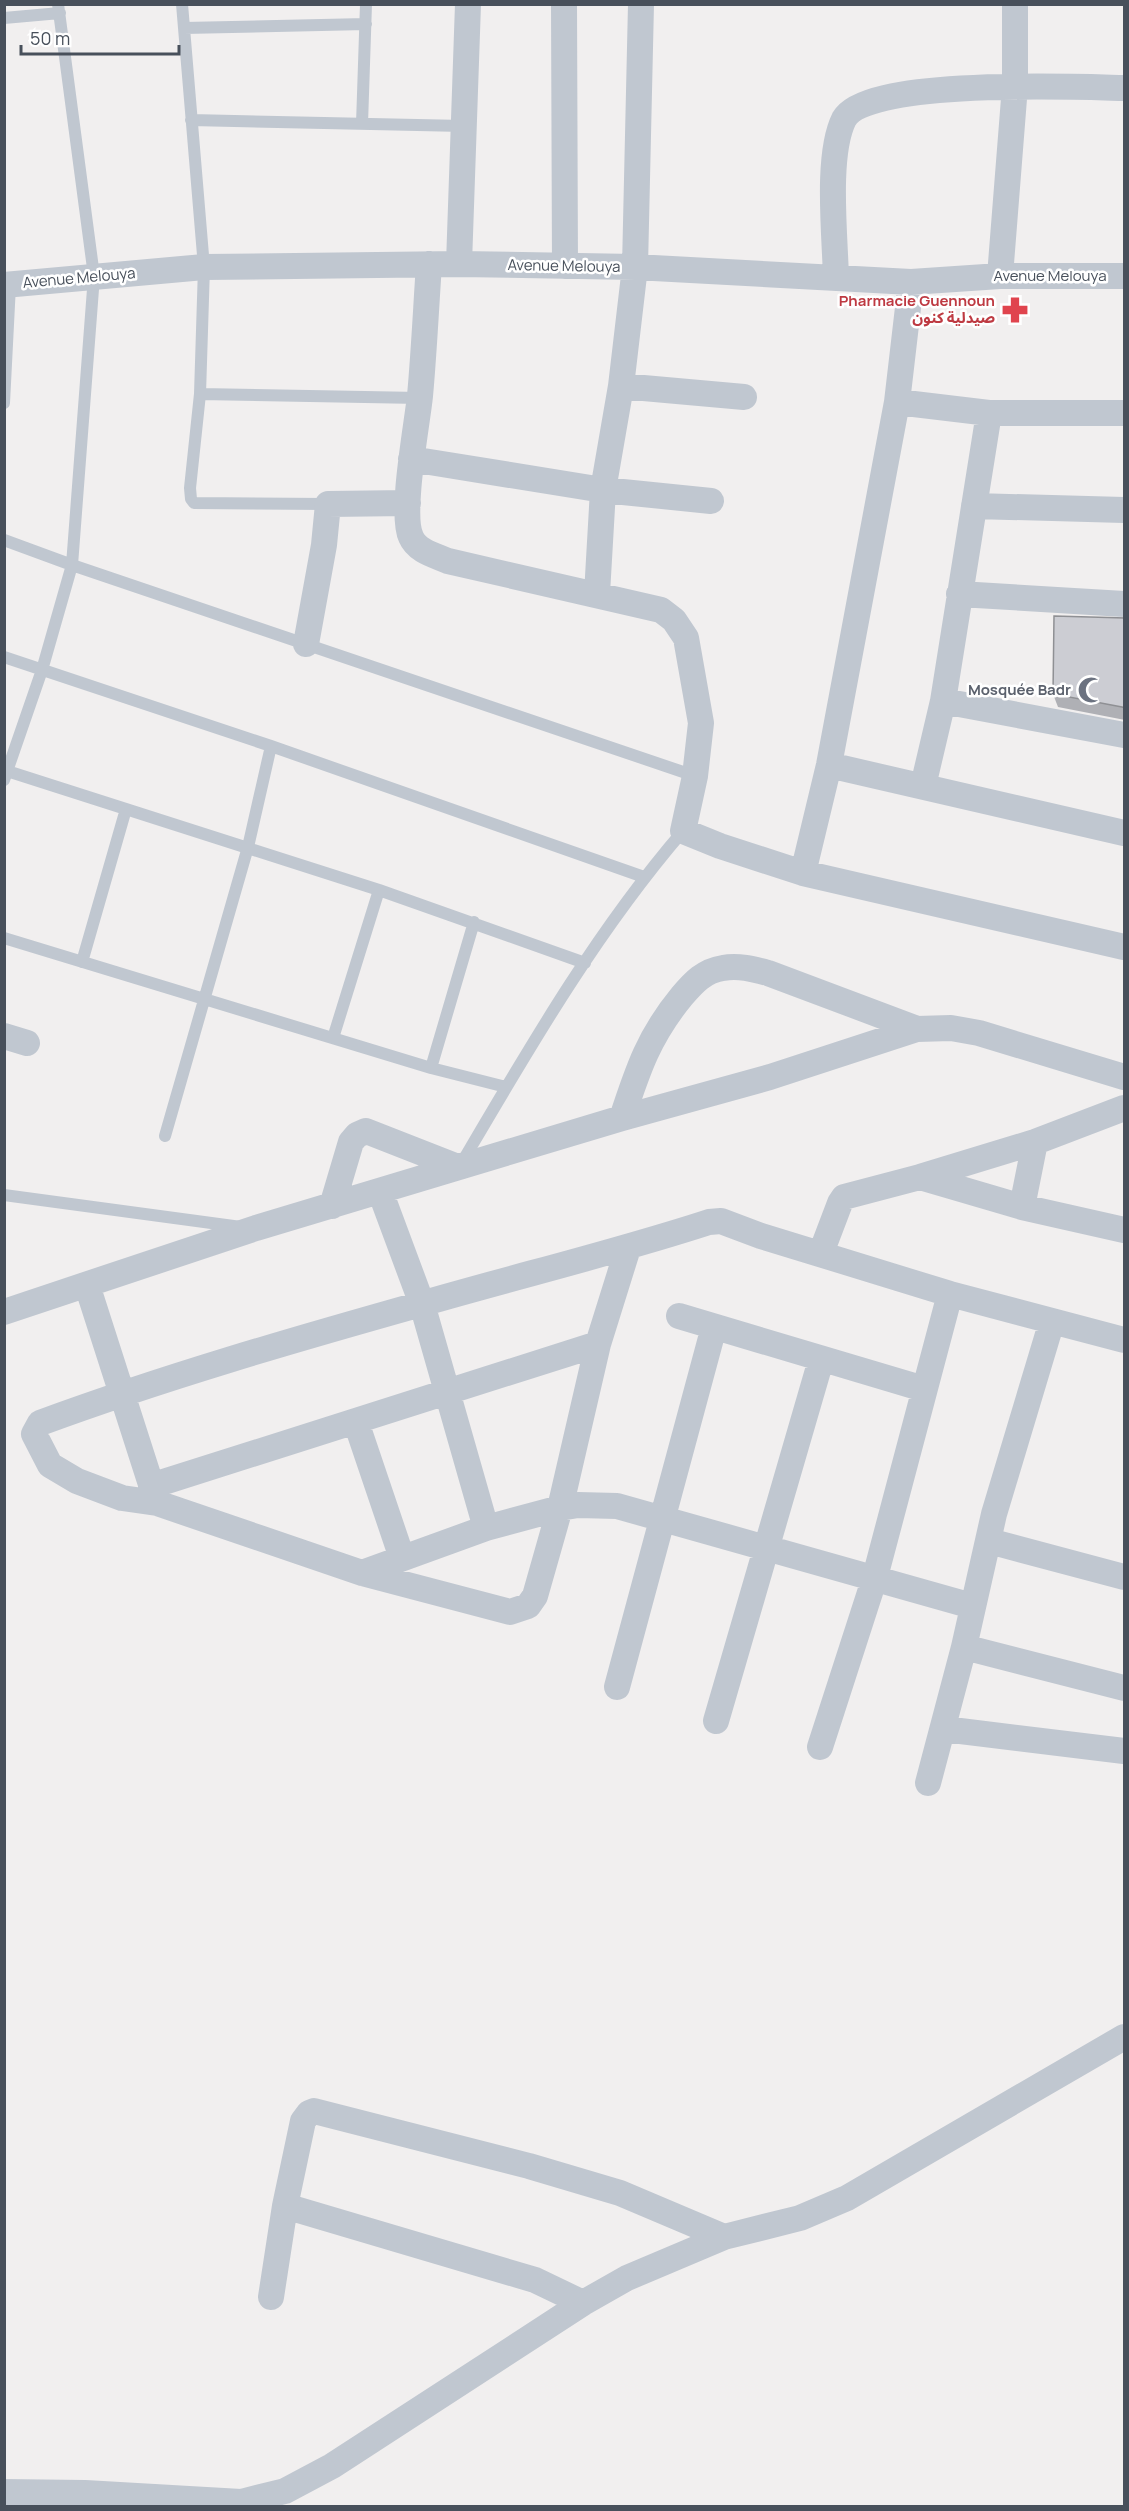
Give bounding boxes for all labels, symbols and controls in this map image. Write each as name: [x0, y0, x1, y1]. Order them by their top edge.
scale bar: [21, 18, 178, 56]
text: 50 m: [30, 26, 70, 50]
street label: Avenue Melouya: [507, 254, 621, 277]
street label: Avenue Melouya: [22, 262, 136, 293]
street label: Avenue Melouya: [994, 265, 1106, 286]
place label: Pharmacie Guennoun صيدلية كنون: [839, 290, 995, 328]
pharmacy icon: Pharmacie Guennoun صيدلية كنون: [1000, 295, 1030, 325]
mosque icon: Mosquée Badr: [1076, 675, 1106, 705]
place label: Mosquée Badr: [968, 679, 1071, 700]

